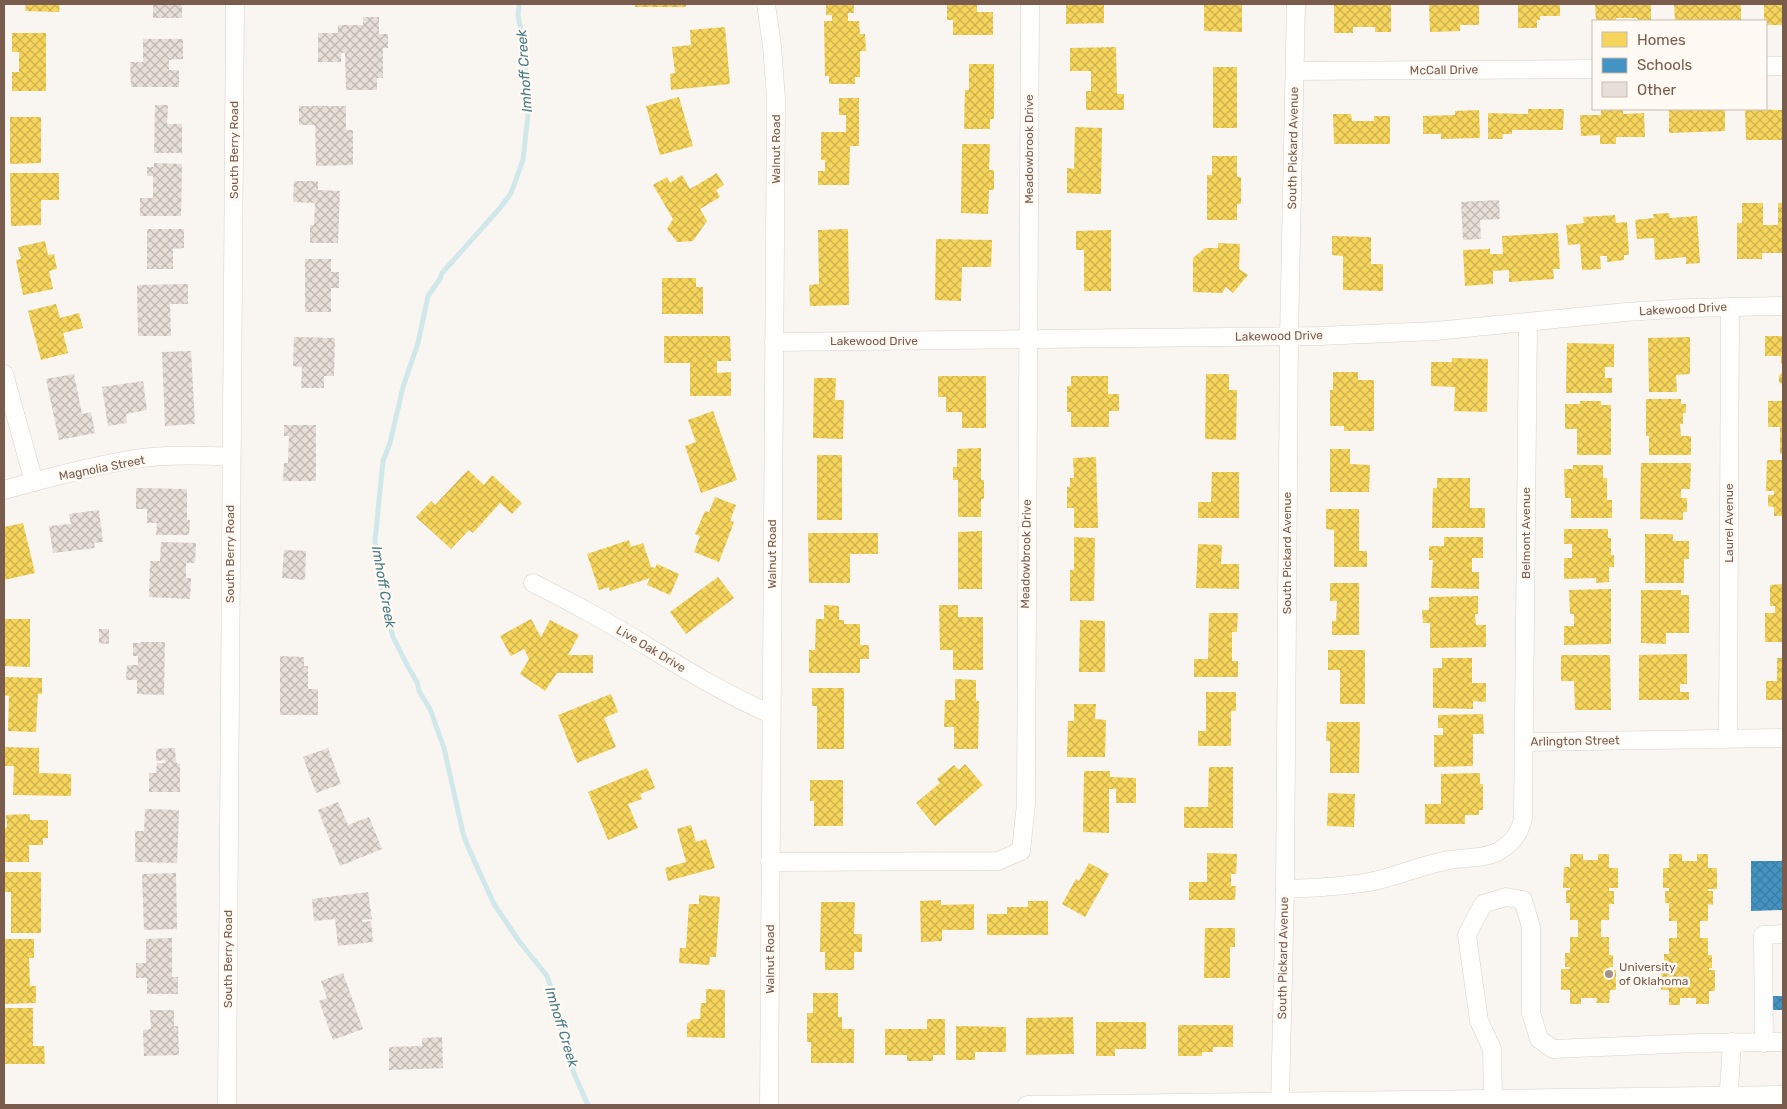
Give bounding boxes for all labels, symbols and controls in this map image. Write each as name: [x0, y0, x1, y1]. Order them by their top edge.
legend: [1592, 20, 1767, 110]
water label: Imhoff Creek: [513, 28, 536, 113]
text: Homes: [1637, 31, 1686, 49]
text: Schools: [1637, 56, 1693, 74]
street label: McCall Drive: [1410, 62, 1479, 78]
text: Other: [1637, 81, 1677, 99]
street label: South Pickard Avenue: [1285, 86, 1301, 209]
street label: Meadowbrook Drive: [1022, 94, 1036, 204]
street label: South Berry Road: [227, 101, 241, 199]
street label: Walnut Road: [769, 114, 783, 184]
street label: Lakewood Drive: [1639, 300, 1728, 318]
street label: Lakewood Drive: [1235, 328, 1323, 344]
street label: Lakewood Drive: [830, 334, 918, 348]
street label: Magnolia Street: [58, 453, 147, 483]
street label: Laurel Avenue: [1722, 483, 1736, 563]
street label: Belmont Avenue: [1519, 487, 1533, 579]
street label: South Pickard Avenue: [1280, 491, 1294, 614]
street label: Meadowbrook Drive: [1018, 499, 1034, 609]
street label: South Berry Road: [223, 505, 237, 603]
street label: Walnut Road: [765, 519, 779, 589]
water label: Imhoff Creek: [368, 545, 399, 630]
street label: Live Oak Drive: [614, 623, 688, 675]
street label: Arlington Street: [1530, 733, 1620, 749]
street label: South Pickard Avenue: [1275, 896, 1291, 1019]
street label: South Berry Road: [221, 910, 235, 1008]
street label: Walnut Road: [763, 924, 777, 994]
place label: University of Oklahoma: [1619, 960, 1688, 988]
marker: University of Oklahoma: [1603, 968, 1615, 980]
water label: Imhoff Creek: [541, 985, 582, 1070]

